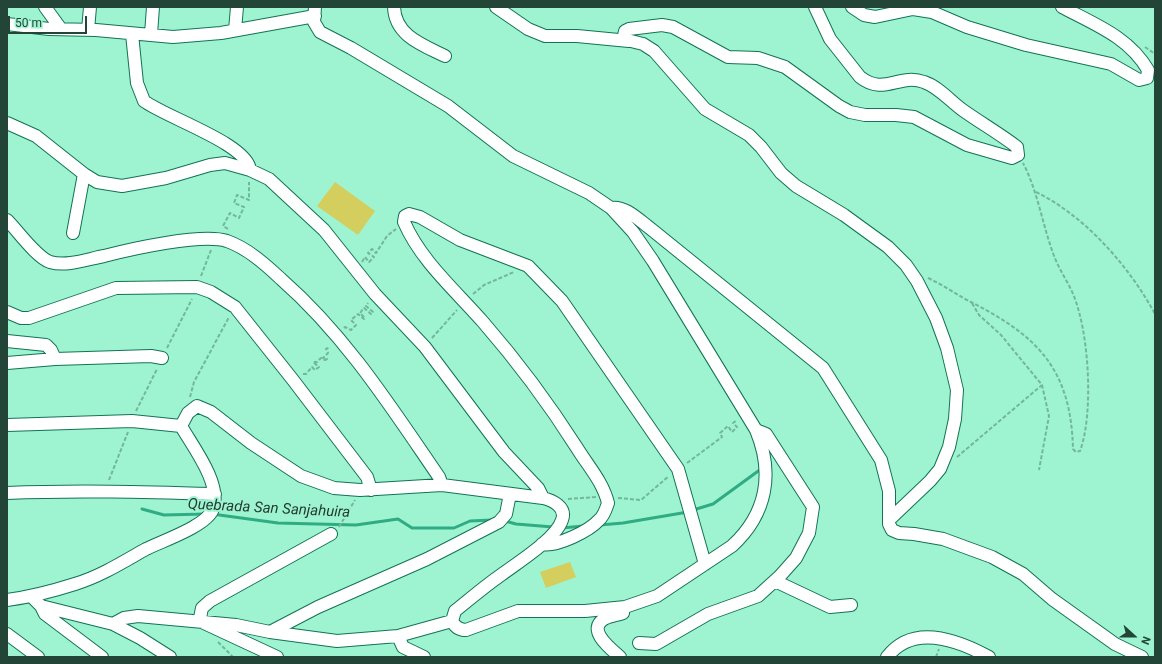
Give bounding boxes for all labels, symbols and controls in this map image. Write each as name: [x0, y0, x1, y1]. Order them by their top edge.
scale bar: [10, 8, 89, 34]
text: 50 m: [15, 16, 42, 30]
water label: Quebrada San Sanjahuira: [187, 496, 351, 522]
north arrow: [1114, 616, 1154, 656]
text: N: [1138, 635, 1153, 646]

